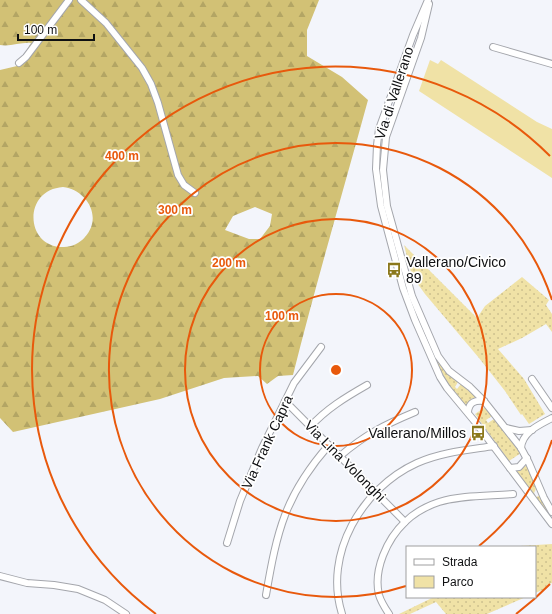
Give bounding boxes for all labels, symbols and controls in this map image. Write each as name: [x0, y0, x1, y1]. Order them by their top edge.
scale bar: [18, 16, 94, 42]
text: 100 m: [24, 23, 57, 37]
street label: Via di Vallerano: [371, 44, 417, 141]
text: 400 m: [105, 149, 139, 163]
text: 300 m: [158, 203, 192, 217]
place label: Vallerano/Civico 89: [406, 254, 506, 286]
text: 200 m: [212, 256, 246, 270]
bus stop icon: Vallerano/Civico 89: [385, 261, 403, 279]
text: 100 m: [265, 309, 299, 323]
centre of rings: [329, 363, 343, 377]
street label: Via Frank Capra: [238, 392, 296, 491]
street label: Via Lina Volonghi: [301, 417, 389, 505]
bus stop icon: Vallerano/Millos: [469, 424, 487, 442]
place label: Vallerano/Millos: [368, 425, 466, 441]
legend: [406, 546, 536, 598]
text: Strada: [442, 555, 478, 569]
text: Parco: [442, 575, 474, 589]

